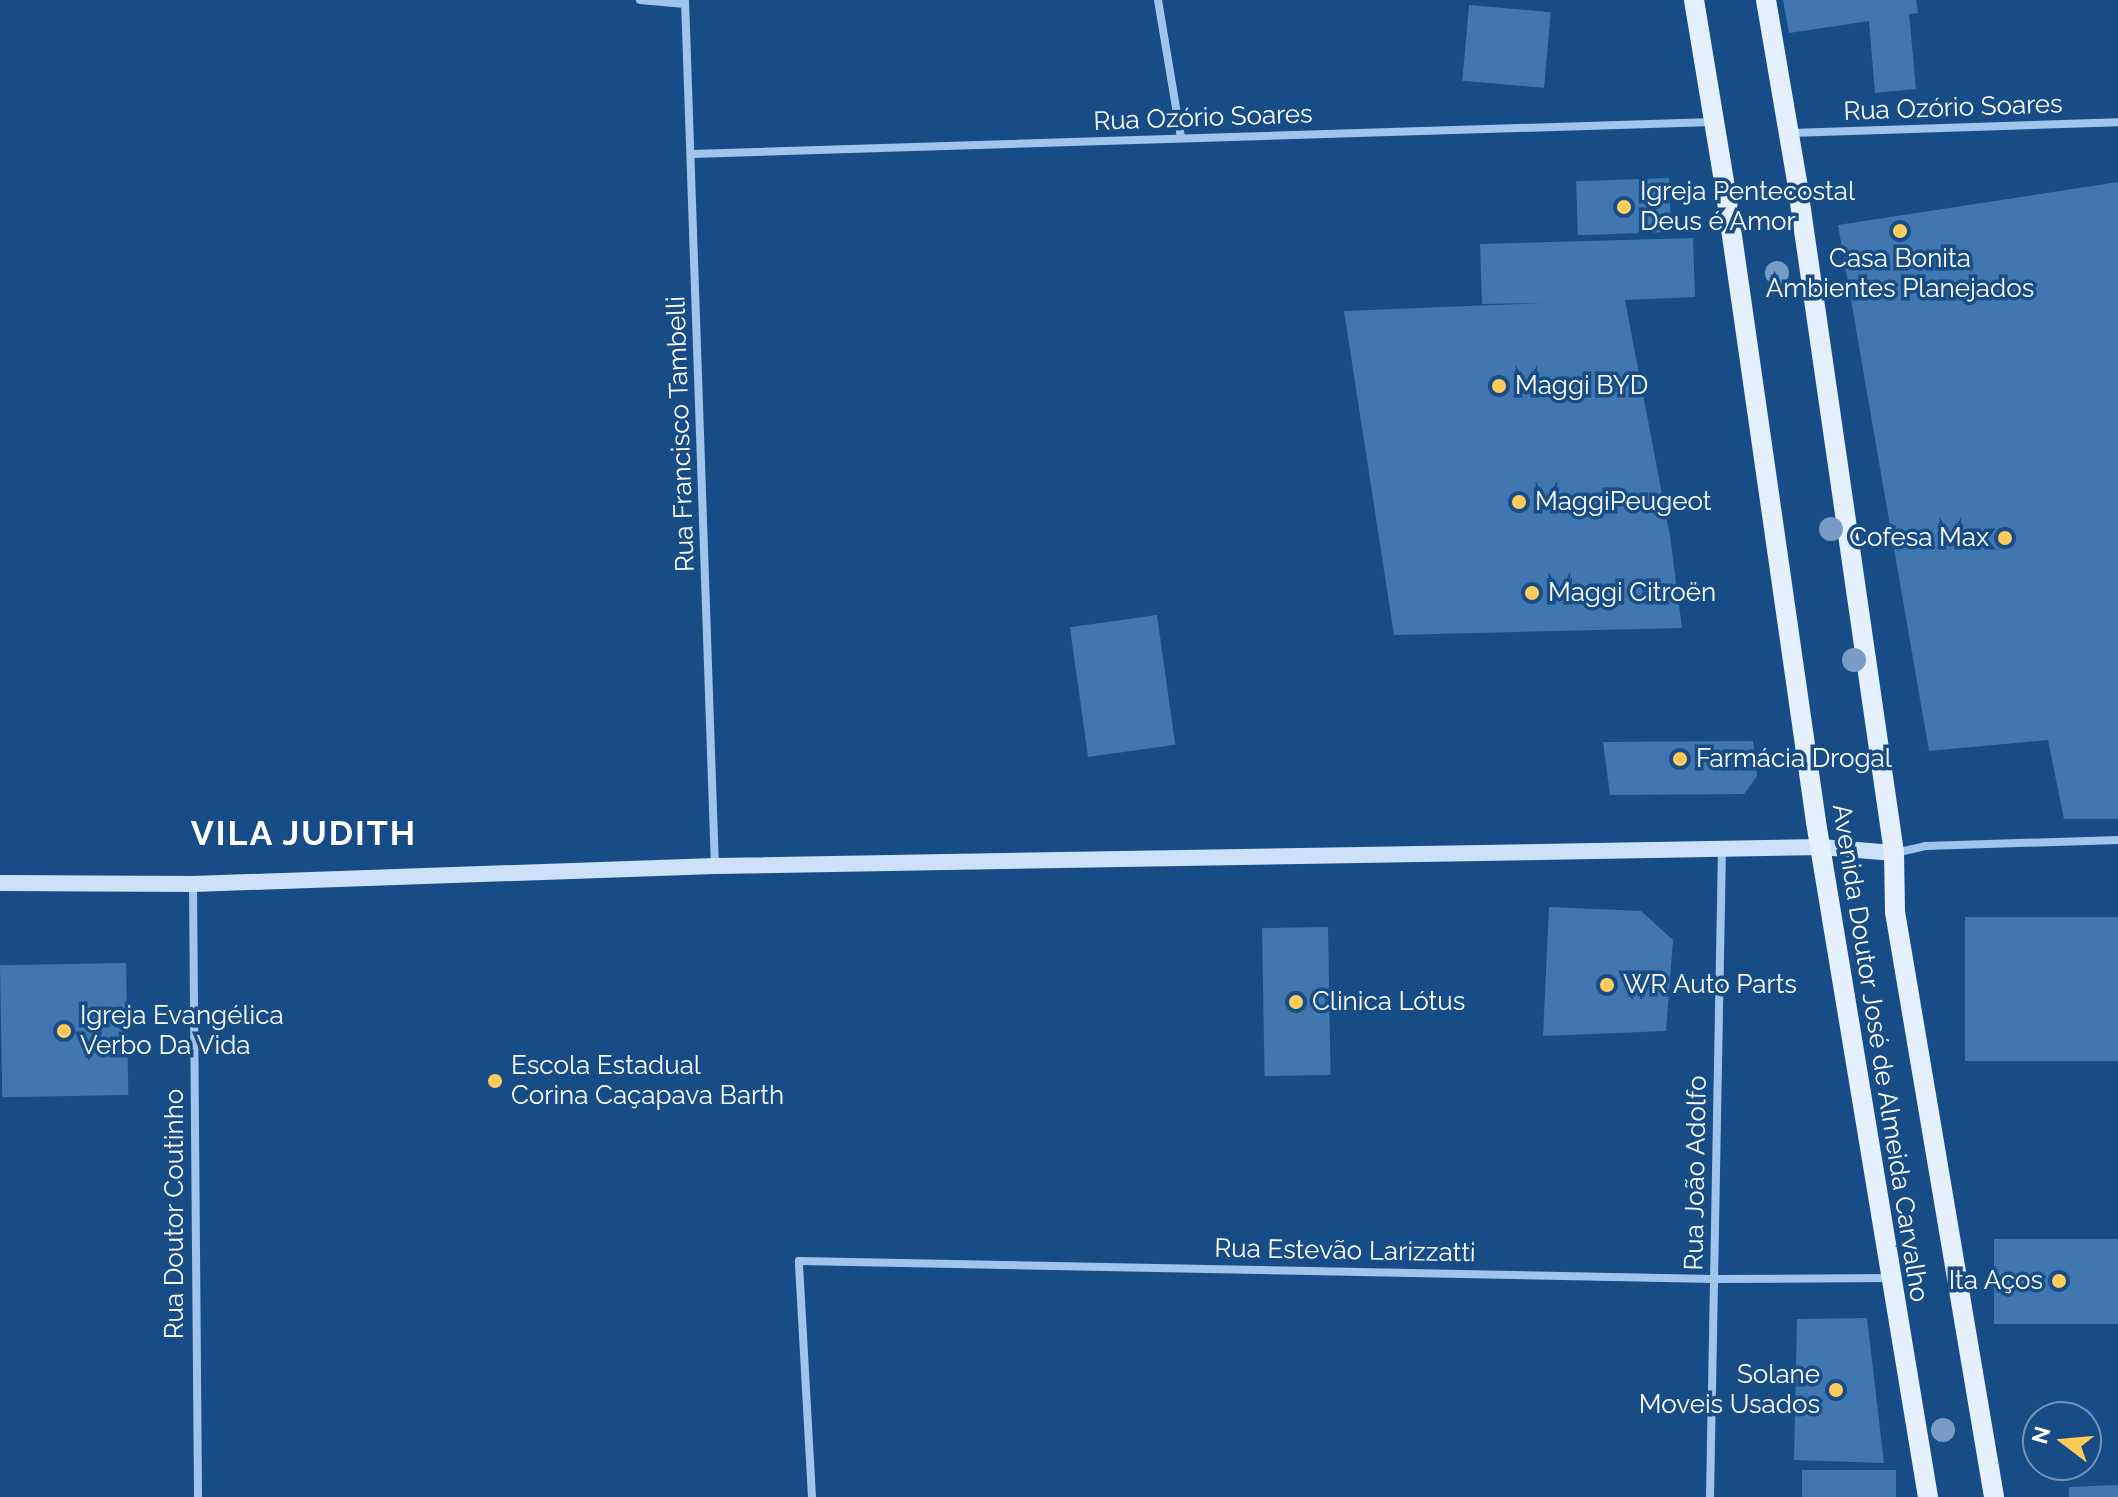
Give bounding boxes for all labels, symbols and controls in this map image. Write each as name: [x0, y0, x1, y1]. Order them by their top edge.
street label: Rua Ozório Soares: [1843, 89, 2063, 127]
street label: Rua Ozório Soares: [1093, 99, 1313, 137]
place label: Igreja Pentecostal Deus é Amor: [1640, 176, 1855, 238]
marker: Igreja Pentecostal Deus é Amor: [1615, 198, 1633, 216]
marker: Casa Bonita Ambientes Planejados: [1891, 222, 1909, 240]
place label: Casa Bonita Ambientes Planejados: [1766, 243, 2034, 304]
street label: Rua Francisco Tambelli: [661, 295, 701, 573]
place label: Maggi BYD: [1515, 370, 1648, 402]
marker: Maggi BYD: [1490, 377, 1508, 395]
place label: MaggiPeugeot: [1535, 486, 1712, 518]
marker: MaggiPeugeot: [1510, 493, 1528, 511]
place label: Cofesa Max: [1849, 522, 1989, 554]
marker: Cofesa Max: [1996, 529, 2014, 547]
place label: Maggi Citroën: [1548, 577, 1716, 609]
marker: Maggi Citroën: [1523, 584, 1541, 602]
place label: Farmácia Drogal: [1696, 743, 1892, 775]
marker: Farmácia Drogal: [1671, 750, 1689, 768]
street label: Avenida Doutor José de Almeida Carvalho: [1825, 801, 1935, 1305]
district label: VILA JUDITH: [190, 814, 418, 854]
place label: WR Auto Parts: [1623, 969, 1798, 1001]
marker: WR Auto Parts: [1598, 976, 1616, 994]
place label: Clinica Lótus: [1312, 986, 1465, 1018]
marker: Clinica Lótus: [1287, 993, 1305, 1011]
place label: Igreja Evangélica Verbo Da Vida: [80, 1000, 284, 1062]
marker: Igreja Evangélica Verbo Da Vida: [55, 1022, 73, 1040]
place label: Escola Estadual Corina Caçapava Barth: [511, 1050, 784, 1112]
marker: Escola Estadual Corina Caçapava Barth: [486, 1072, 504, 1090]
street label: Rua João Adolfo: [1679, 1074, 1713, 1272]
street label: Rua Doutor Coutinho: [159, 1088, 191, 1340]
street label: Rua Estevão Larizzatti: [1214, 1233, 1476, 1269]
place label: Ita Aços: [1948, 1265, 2043, 1297]
marker: Ita Aços: [2050, 1272, 2068, 1290]
place label: Solane Moveis Usados: [1639, 1359, 1820, 1420]
marker: Solane Moveis Usados: [1827, 1381, 1845, 1399]
north arrow: [2022, 1401, 2102, 1481]
text: N: [2026, 1423, 2056, 1447]

